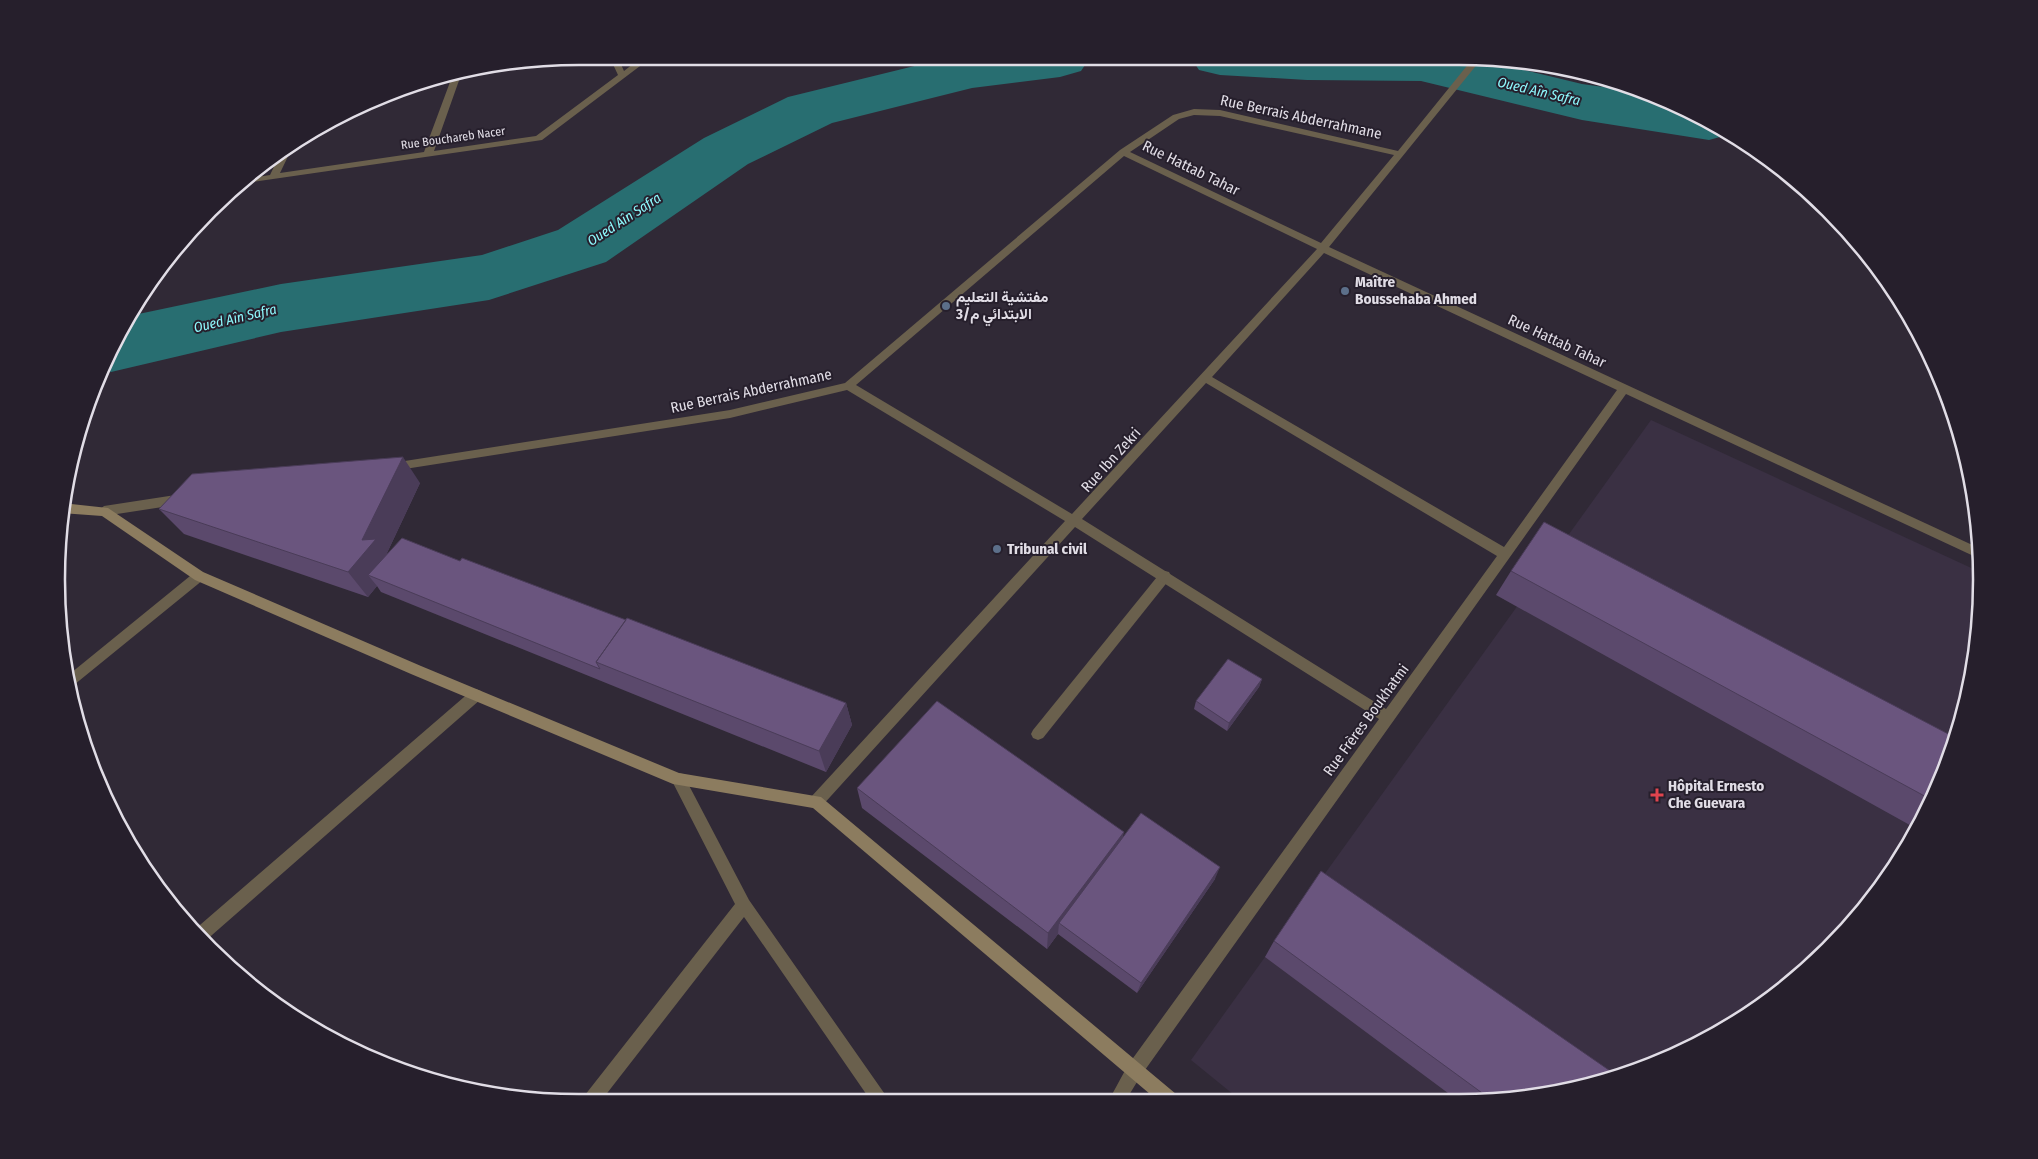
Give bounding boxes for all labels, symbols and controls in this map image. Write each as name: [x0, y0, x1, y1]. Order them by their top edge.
water label: Oued Aîn Safra: [1496, 74, 1582, 109]
street label: Rue Berrais Abderrahmane: [1219, 91, 1383, 143]
street label: Rue Bouchareb Nacer: [400, 124, 507, 152]
street label: Rue Hattab Tahar: [1139, 137, 1243, 200]
water label: Oued Aîn Safra: [584, 189, 664, 250]
place label: Maître Boussehaba Ahmed: [1355, 273, 1477, 308]
marker: Maître Boussehaba Ahmed: [1339, 285, 1351, 297]
place label: مفتشية التعليم الابتدائي م/3: [955, 288, 1048, 327]
marker: مفتشية التعليم الابتدائي م/3: [940, 300, 952, 312]
water label: Oued Aîn Safra: [192, 301, 278, 336]
street label: Rue Hattab Tahar: [1505, 310, 1610, 372]
street label: Rue Berrais Abderrahmane: [669, 365, 833, 417]
street label: Rue Ibn Zekri: [1077, 424, 1145, 496]
place label: Tribunal civil: [1007, 540, 1088, 558]
marker: Tribunal civil: [991, 543, 1003, 555]
street label: Rue Frères Boukhatmi: [1319, 661, 1413, 779]
place label: Hôpital Ernesto Che Guevara: [1668, 777, 1764, 812]
marker: Hôpital Ernesto Che Guevara: [1650, 788, 1664, 802]

